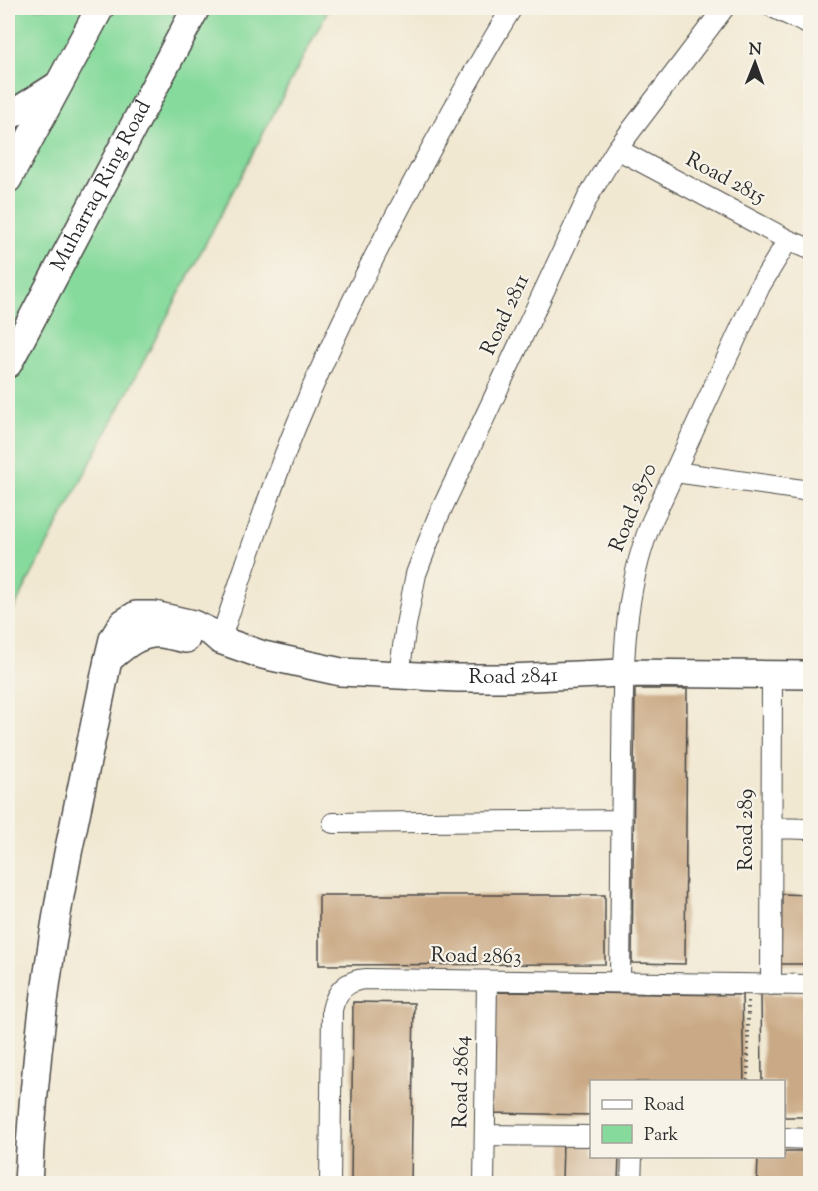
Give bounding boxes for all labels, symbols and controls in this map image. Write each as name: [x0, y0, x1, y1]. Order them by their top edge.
north arrow: [725, 33, 785, 93]
text: N: [749, 39, 762, 62]
street label: Muharraq Ring Road: [44, 95, 159, 277]
street label: Road 2815: [680, 145, 770, 213]
street label: Road 2811: [474, 270, 538, 360]
street label: Road 2870: [603, 459, 665, 557]
street label: Road 2841: [468, 661, 559, 693]
street label: Road 289: [732, 789, 762, 871]
street label: Road 2863: [430, 941, 522, 973]
street label: Road 2864: [446, 1035, 478, 1129]
legend: [590, 1080, 785, 1158]
text: Road: [644, 1093, 684, 1119]
text: Park: [644, 1123, 679, 1149]

